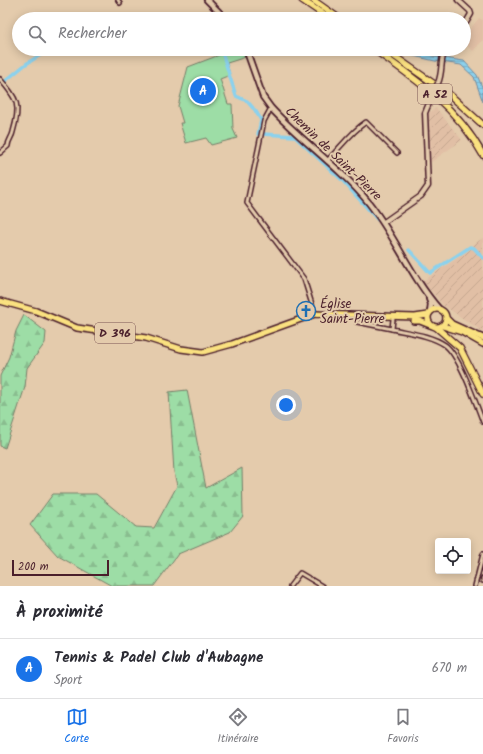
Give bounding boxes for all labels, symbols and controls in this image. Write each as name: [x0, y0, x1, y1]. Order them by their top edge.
search box: [12, 12, 471, 56]
text: Rechercher: [58, 22, 126, 46]
icon: search: [26, 23, 48, 45]
pin: A: [190, 76, 216, 106]
road number: A 52: [418, 84, 452, 104]
street label: Chemin de Saint-Pierre: [280, 102, 387, 206]
place label: Église Saint-Pierre: [320, 294, 385, 330]
church icon: Église Saint-Pierre: [295, 300, 317, 322]
road number: D 396: [95, 323, 135, 343]
your location: [276, 395, 296, 415]
map controls: [435, 538, 471, 574]
button: locate: [435, 538, 471, 574]
scale bar: [12, 558, 109, 577]
text: 200 m: [18, 558, 49, 576]
text: À proximité: [16, 599, 103, 626]
text: Tennis & Padel Club d'Aubagne: [54, 646, 263, 670]
text: A: [25, 658, 33, 679]
text: 670 m: [432, 658, 467, 679]
text: Sport: [54, 670, 82, 691]
tab: Carte: [64, 706, 89, 748]
tab: Itinéraire: [218, 706, 259, 748]
tab: Favoris: [387, 706, 419, 748]

